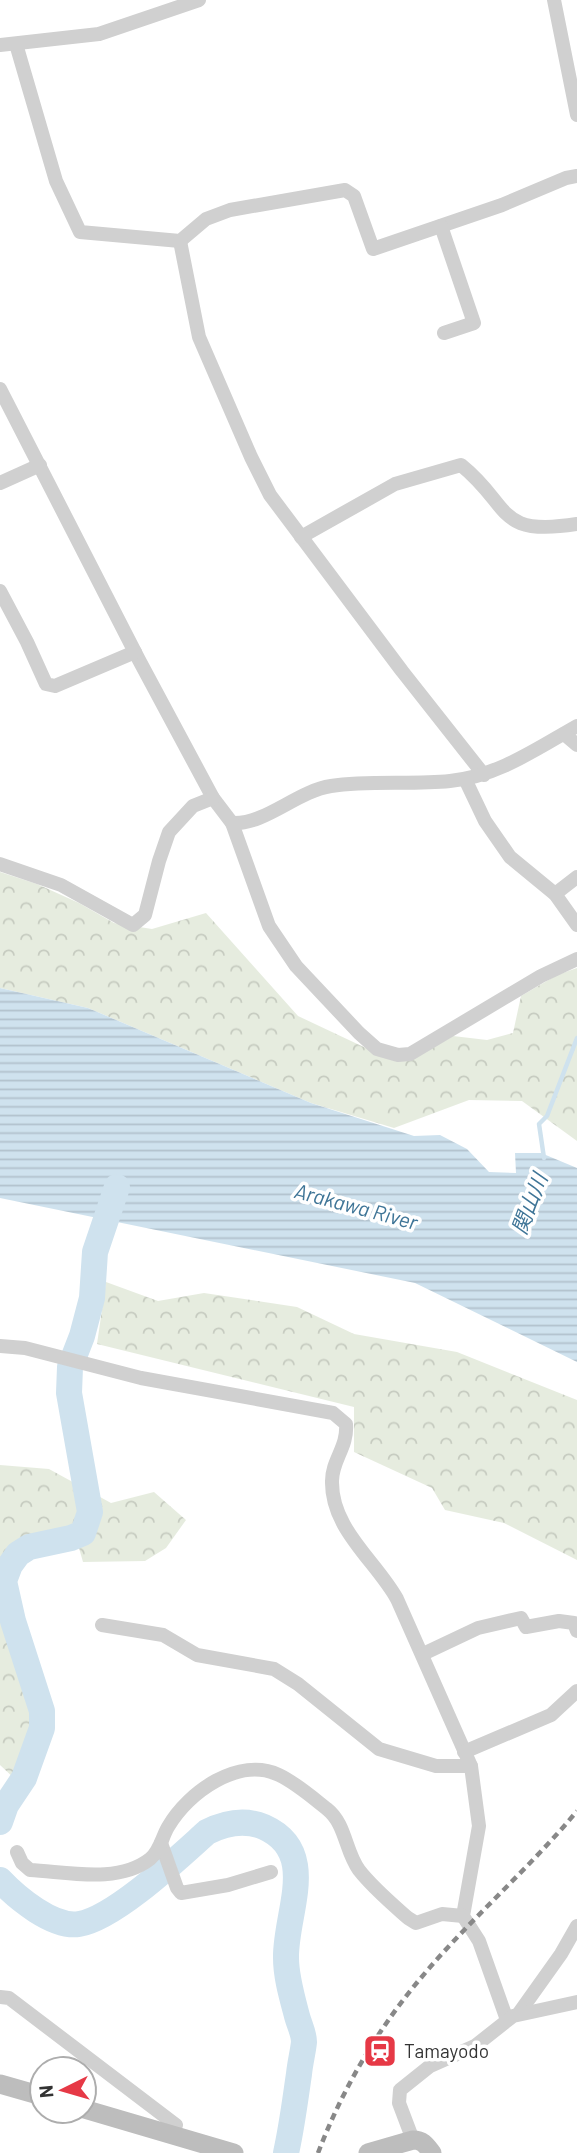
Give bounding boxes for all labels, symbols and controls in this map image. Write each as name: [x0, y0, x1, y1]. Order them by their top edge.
water label: 関山川: [506, 1168, 552, 1237]
water label: Arakawa River: [292, 1177, 421, 1234]
station icon: Tamayodo: [361, 2032, 399, 2070]
place label: Tamayodo: [404, 2039, 489, 2062]
north arrow: [28, 2055, 98, 2125]
text: N: [34, 2084, 58, 2099]

